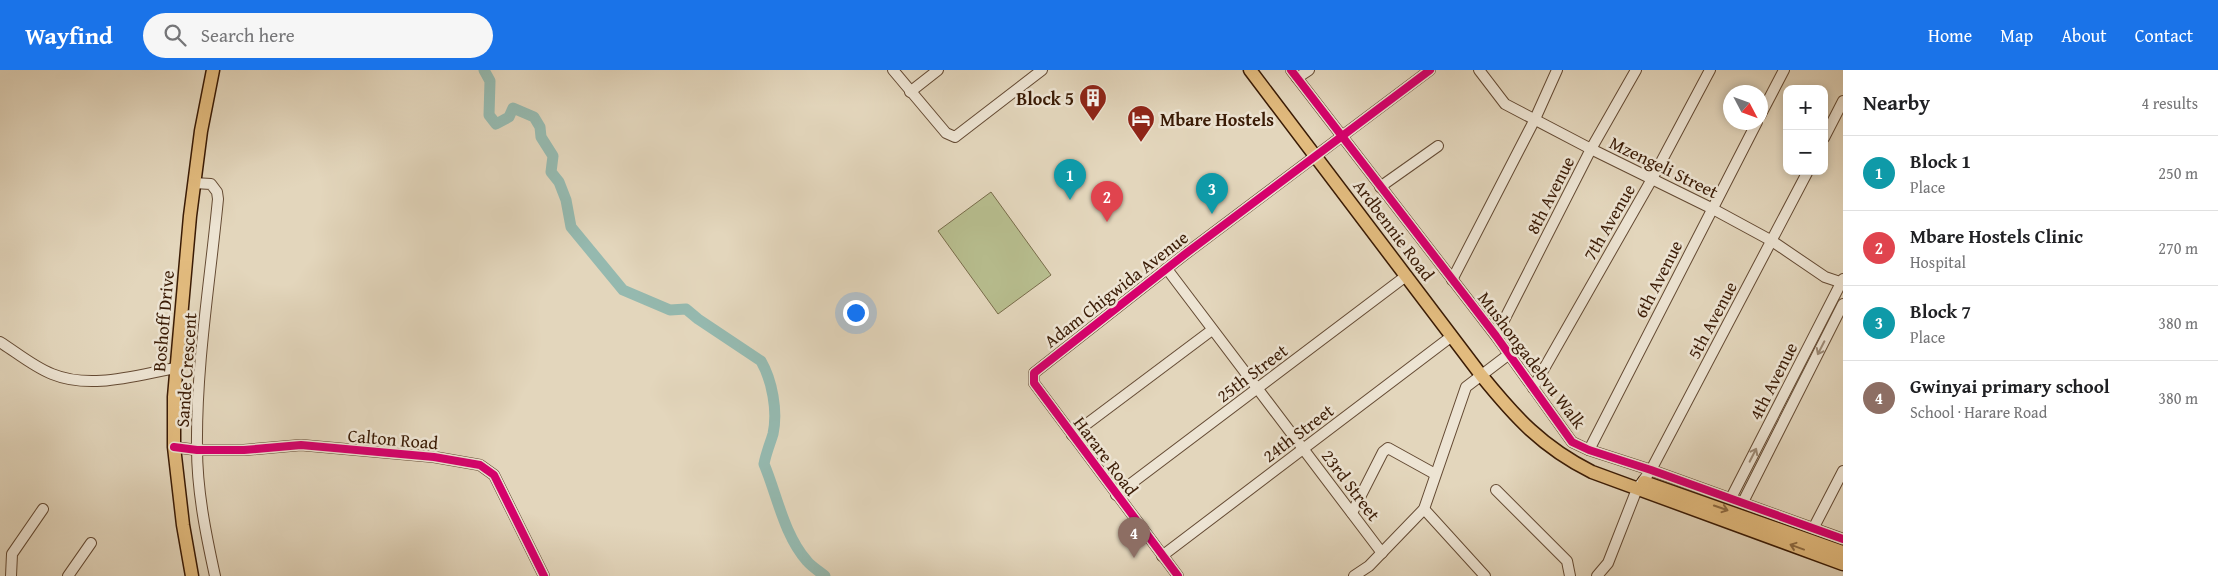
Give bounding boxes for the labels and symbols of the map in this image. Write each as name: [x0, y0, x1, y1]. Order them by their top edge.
building icon: Block 5: [1078, 83, 1108, 122]
place label: Block 5: [1016, 85, 1074, 112]
north arrow: [1723, 85, 1768, 130]
hotel icon: Mbare Hostels: [1126, 104, 1156, 143]
place label: Mbare Hostels: [1160, 106, 1274, 133]
street label: Mzengeli Street: [1605, 129, 1724, 205]
street label: 8th Avenue: [1519, 151, 1581, 239]
pin: 1: [1054, 159, 1086, 200]
pin: 3: [1196, 173, 1228, 214]
street label: Ardbennie Road: [1347, 174, 1441, 287]
street label: 7th Avenue: [1576, 179, 1642, 265]
pin: 2: [1091, 181, 1123, 222]
street label: Adam Chigwida Avenue: [1038, 224, 1194, 354]
street label: 6th Avenue: [1627, 235, 1689, 323]
street label: Boshoff Drive: [145, 269, 181, 373]
street label: 5th Avenue: [1680, 276, 1744, 364]
street label: Mushongadebvu Walk: [1471, 286, 1593, 435]
your location: [843, 300, 869, 326]
street label: Sande Crescent: [169, 311, 204, 428]
street label: 25th Street: [1211, 337, 1294, 409]
street label: 4th Avenue: [1742, 337, 1804, 425]
one-way arrow: [1816, 340, 1826, 355]
street label: 24th Street: [1257, 397, 1340, 469]
street label: Harare Road: [1067, 411, 1145, 502]
street label: Calton Road: [347, 422, 440, 456]
street label: 23rd Street: [1315, 443, 1387, 527]
one-way arrow: [1749, 448, 1759, 463]
one-way arrow: [1713, 504, 1728, 513]
pin: 4: [1118, 517, 1150, 558]
one-way arrow: [1790, 542, 1805, 551]

